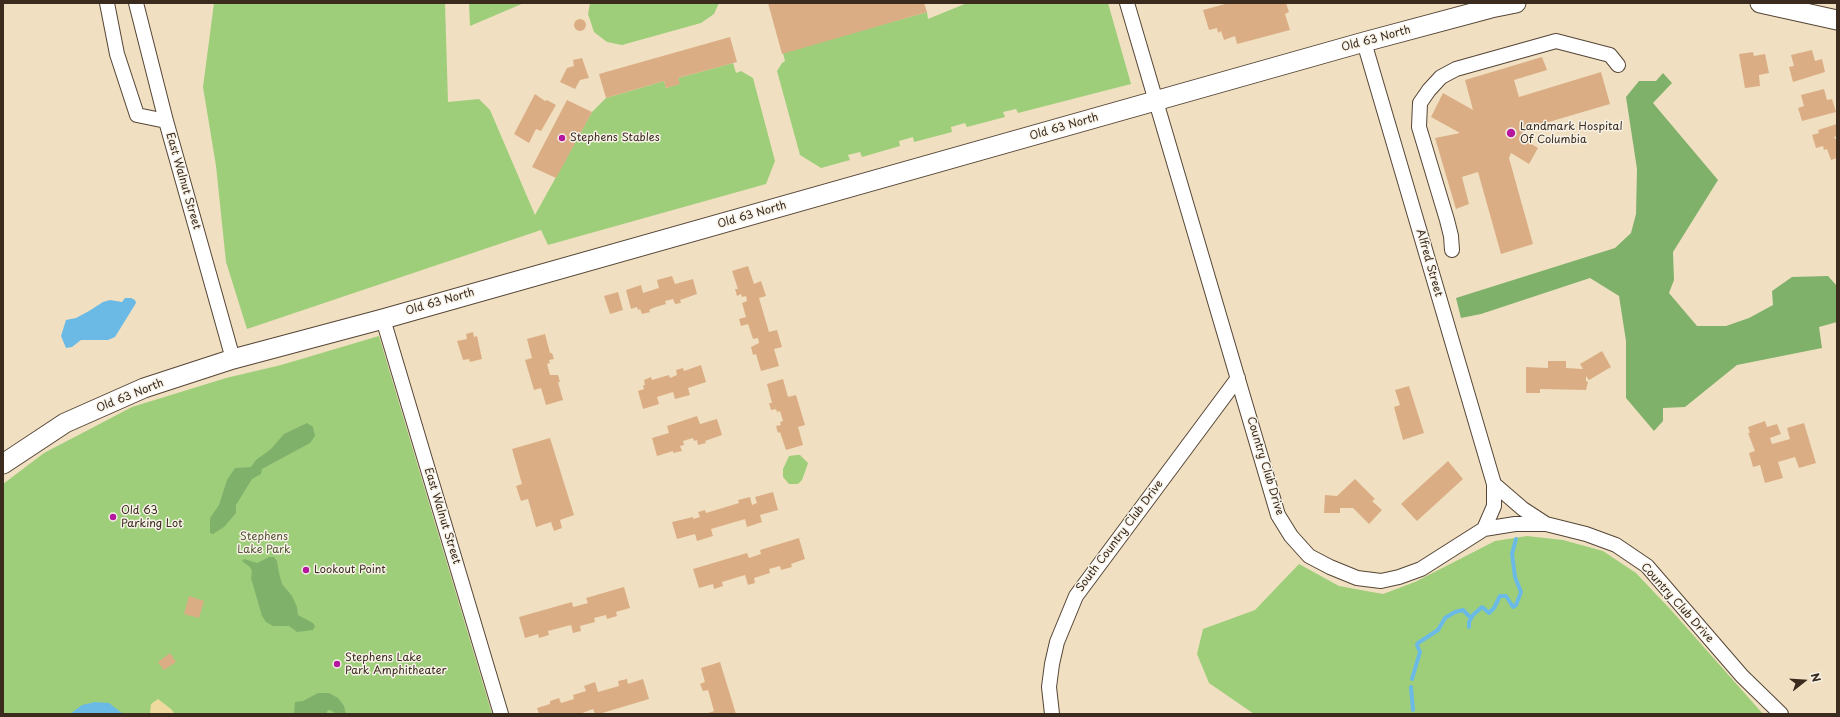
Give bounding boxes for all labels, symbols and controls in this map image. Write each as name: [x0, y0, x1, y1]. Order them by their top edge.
street label: Old 63 North: [1340, 23, 1412, 55]
street label: Old 63 North: [1028, 111, 1100, 143]
place label: Landmark Hospital Of Columbia: [1520, 120, 1623, 146]
marker: Landmark Hospital Of Columbia: [1505, 127, 1517, 139]
street label: East Walnut Street: [163, 131, 203, 231]
place label: Stephens Stables: [570, 131, 660, 145]
marker: Stephens Stables: [557, 133, 567, 143]
street label: Old 63 North: [716, 199, 788, 231]
street label: Alfred Street: [1413, 228, 1445, 298]
street label: Old 63 North: [404, 286, 476, 318]
street label: Old 63 North: [95, 377, 165, 415]
street label: Country Club Drive: [1244, 415, 1286, 517]
street label: East Walnut Street: [421, 466, 463, 566]
street label: South Country Club Drive: [1074, 478, 1166, 594]
place label: Old 63 Parking Lot: [121, 504, 183, 530]
marker: Old 63 Parking Lot: [108, 512, 118, 522]
park label: Stephens Lake Park: [237, 530, 291, 556]
street label: Country Club Drive: [1638, 561, 1716, 645]
place label: Lookout Point: [314, 563, 386, 577]
marker: Lookout Point: [301, 565, 311, 575]
place label: Stephens Lake Park Amphitheater: [345, 651, 447, 677]
marker: Stephens Lake Park Amphitheater: [332, 659, 342, 669]
north arrow: [1784, 661, 1824, 701]
text: N: [1807, 671, 1825, 684]

